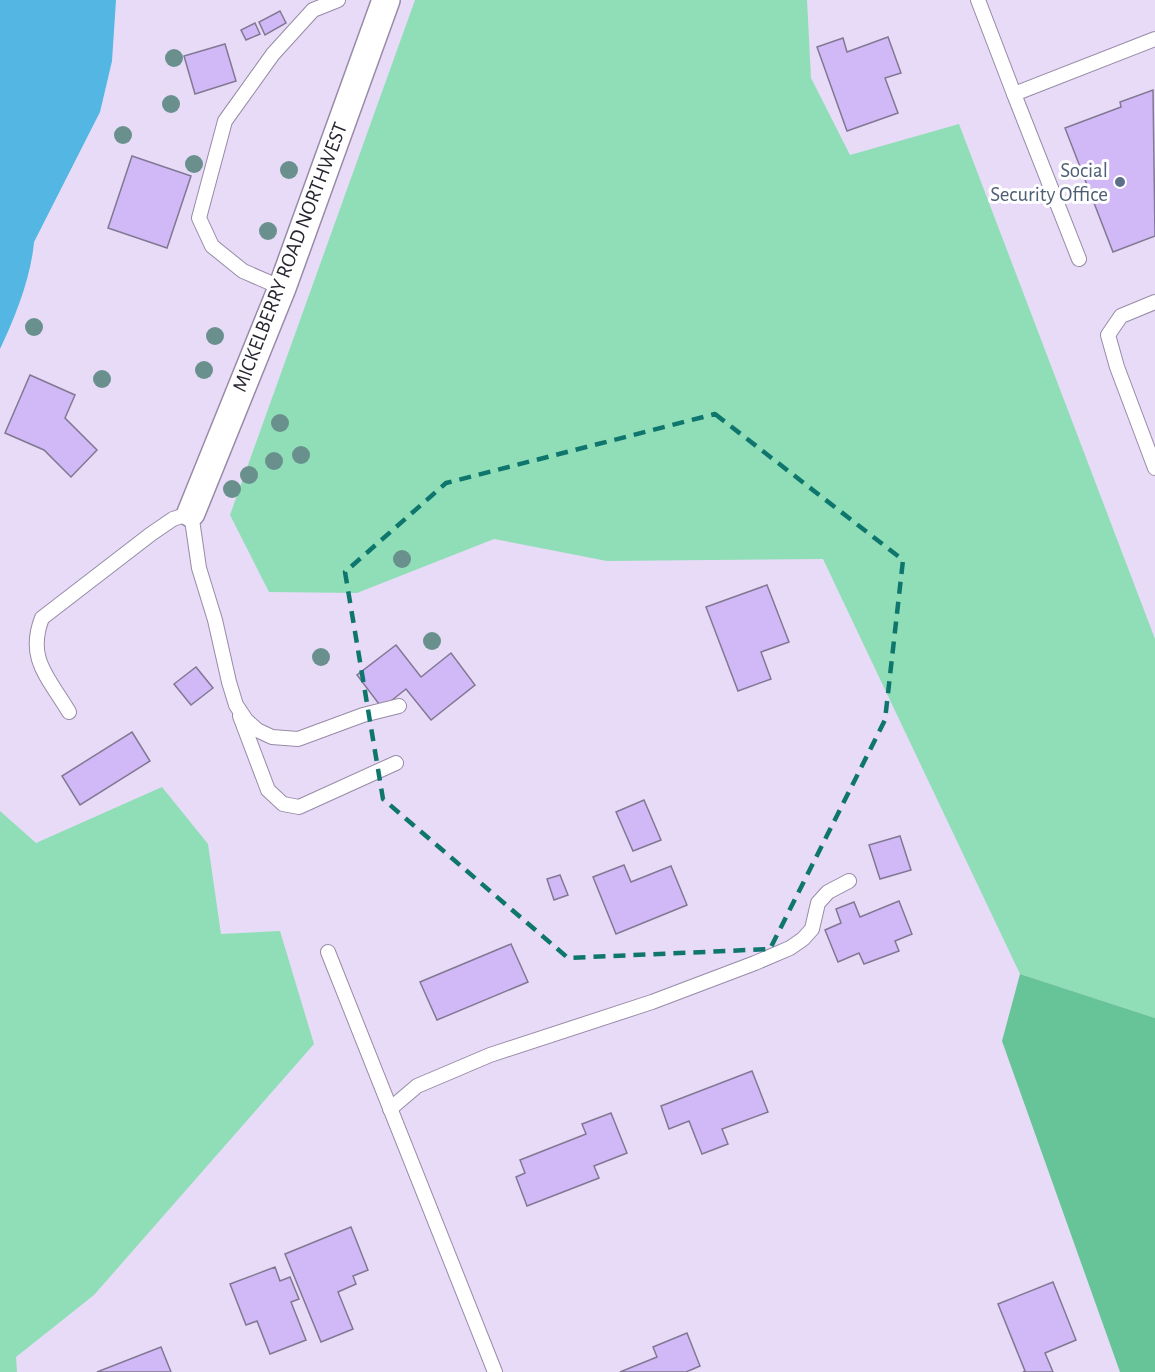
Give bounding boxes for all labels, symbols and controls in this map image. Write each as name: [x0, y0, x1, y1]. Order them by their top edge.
street label: MICKELBERRY ROAD NORTHWEST: [229, 119, 351, 395]
place label: Social Security Office: [990, 160, 1108, 205]
marker: Social Security Office: [1113, 175, 1127, 189]

